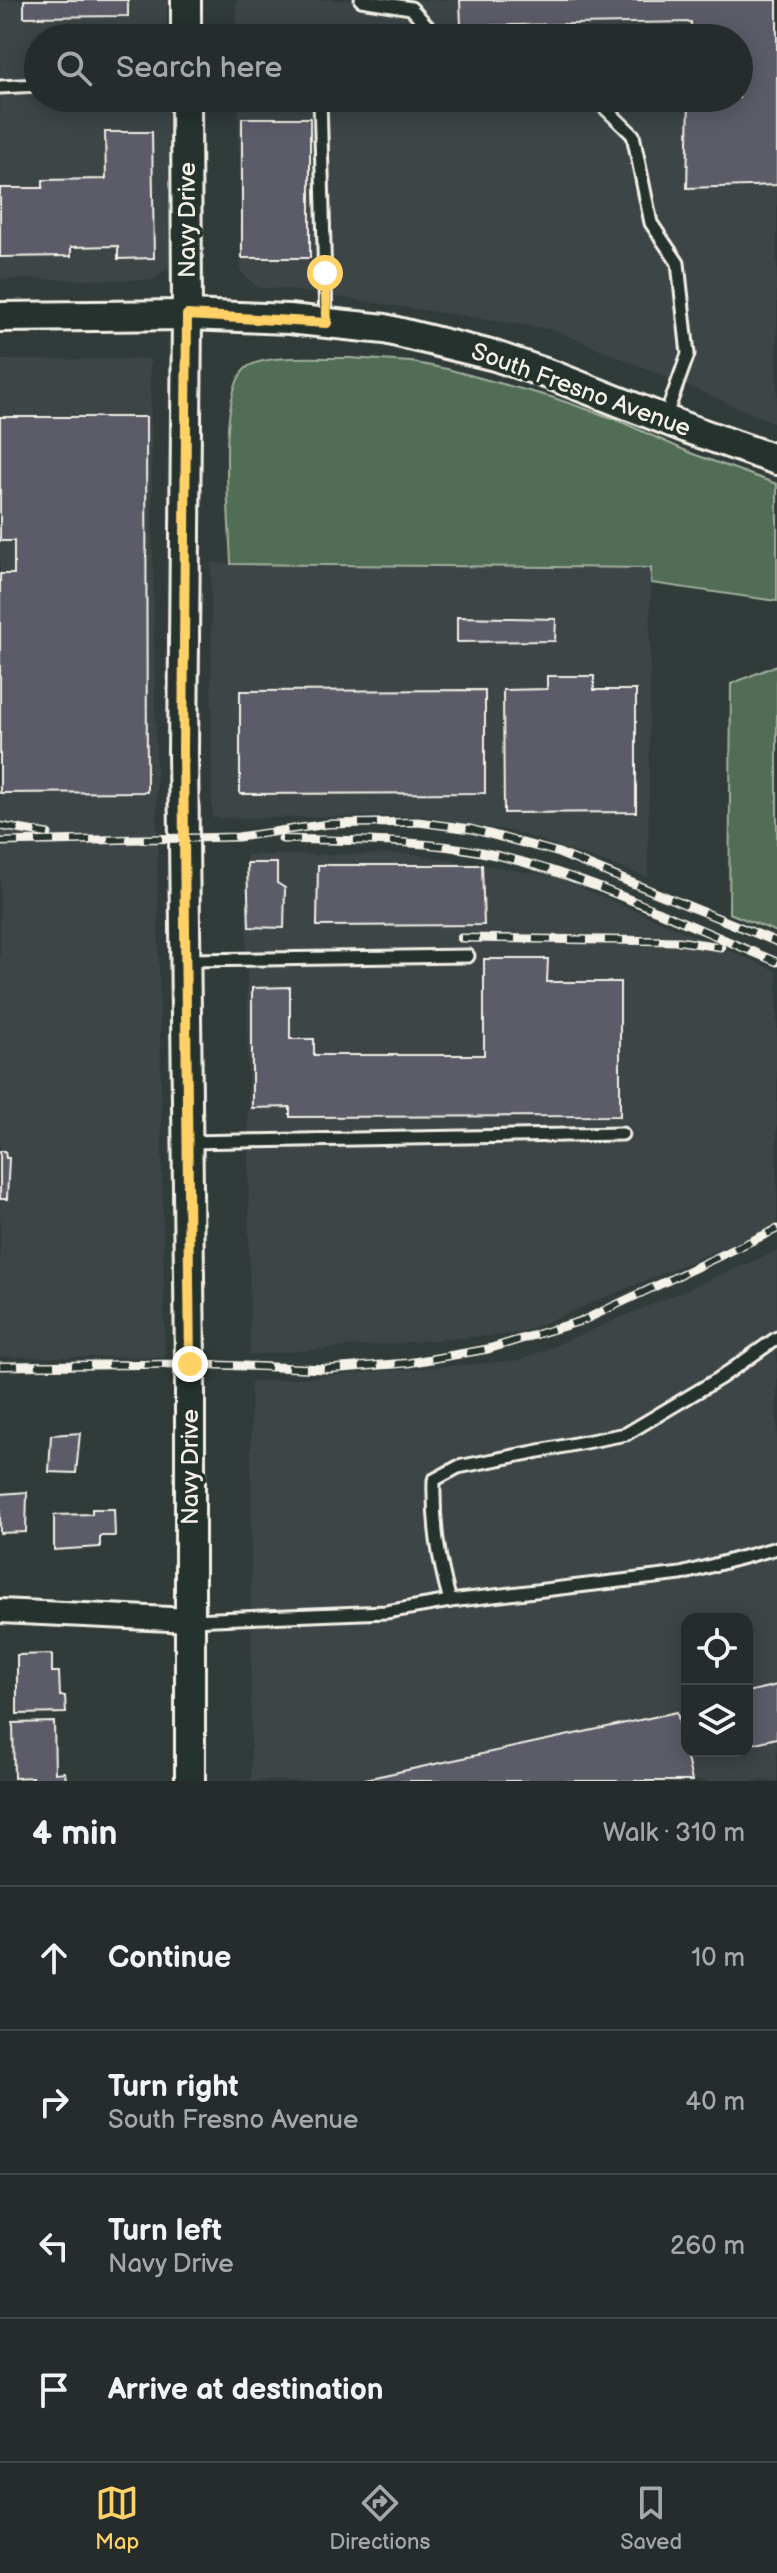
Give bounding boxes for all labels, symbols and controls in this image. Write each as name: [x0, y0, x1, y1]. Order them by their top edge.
search box: [24, 24, 753, 112]
icon: search: [52, 46, 96, 90]
text: Search here: [116, 50, 282, 86]
street label: Navy Drive: [173, 162, 202, 278]
route start: [307, 255, 343, 291]
street label: South Fresno Avenue: [467, 337, 695, 443]
route end: [172, 1346, 208, 1382]
street label: Navy Drive: [176, 1409, 205, 1525]
map controls: [681, 1613, 753, 1757]
button: locate: [681, 1613, 753, 1685]
button: layers: [681, 1685, 753, 1757]
text: 4 min: [32, 1813, 118, 1854]
text: Walk · 310 m: [603, 1818, 745, 1849]
icon: ahead: [32, 1936, 76, 1980]
text: Continue: [108, 1940, 231, 1976]
text: 10 m: [691, 1943, 745, 1974]
text: Turn right: [108, 2069, 239, 2105]
icon: right: [32, 2080, 76, 2124]
text: 40 m: [685, 2087, 745, 2118]
text: South Fresno Avenue: [108, 2105, 358, 2136]
text: Turn left: [108, 2213, 222, 2249]
icon: left: [32, 2224, 76, 2268]
text: 260 m: [670, 2231, 745, 2262]
text: Navy Drive: [108, 2249, 234, 2280]
icon: arrive: [32, 2368, 76, 2412]
text: Arrive at destination: [108, 2372, 384, 2408]
tab: Map: [95, 2481, 139, 2556]
tab: Directions: [329, 2481, 430, 2556]
tab: Saved: [620, 2481, 682, 2556]

